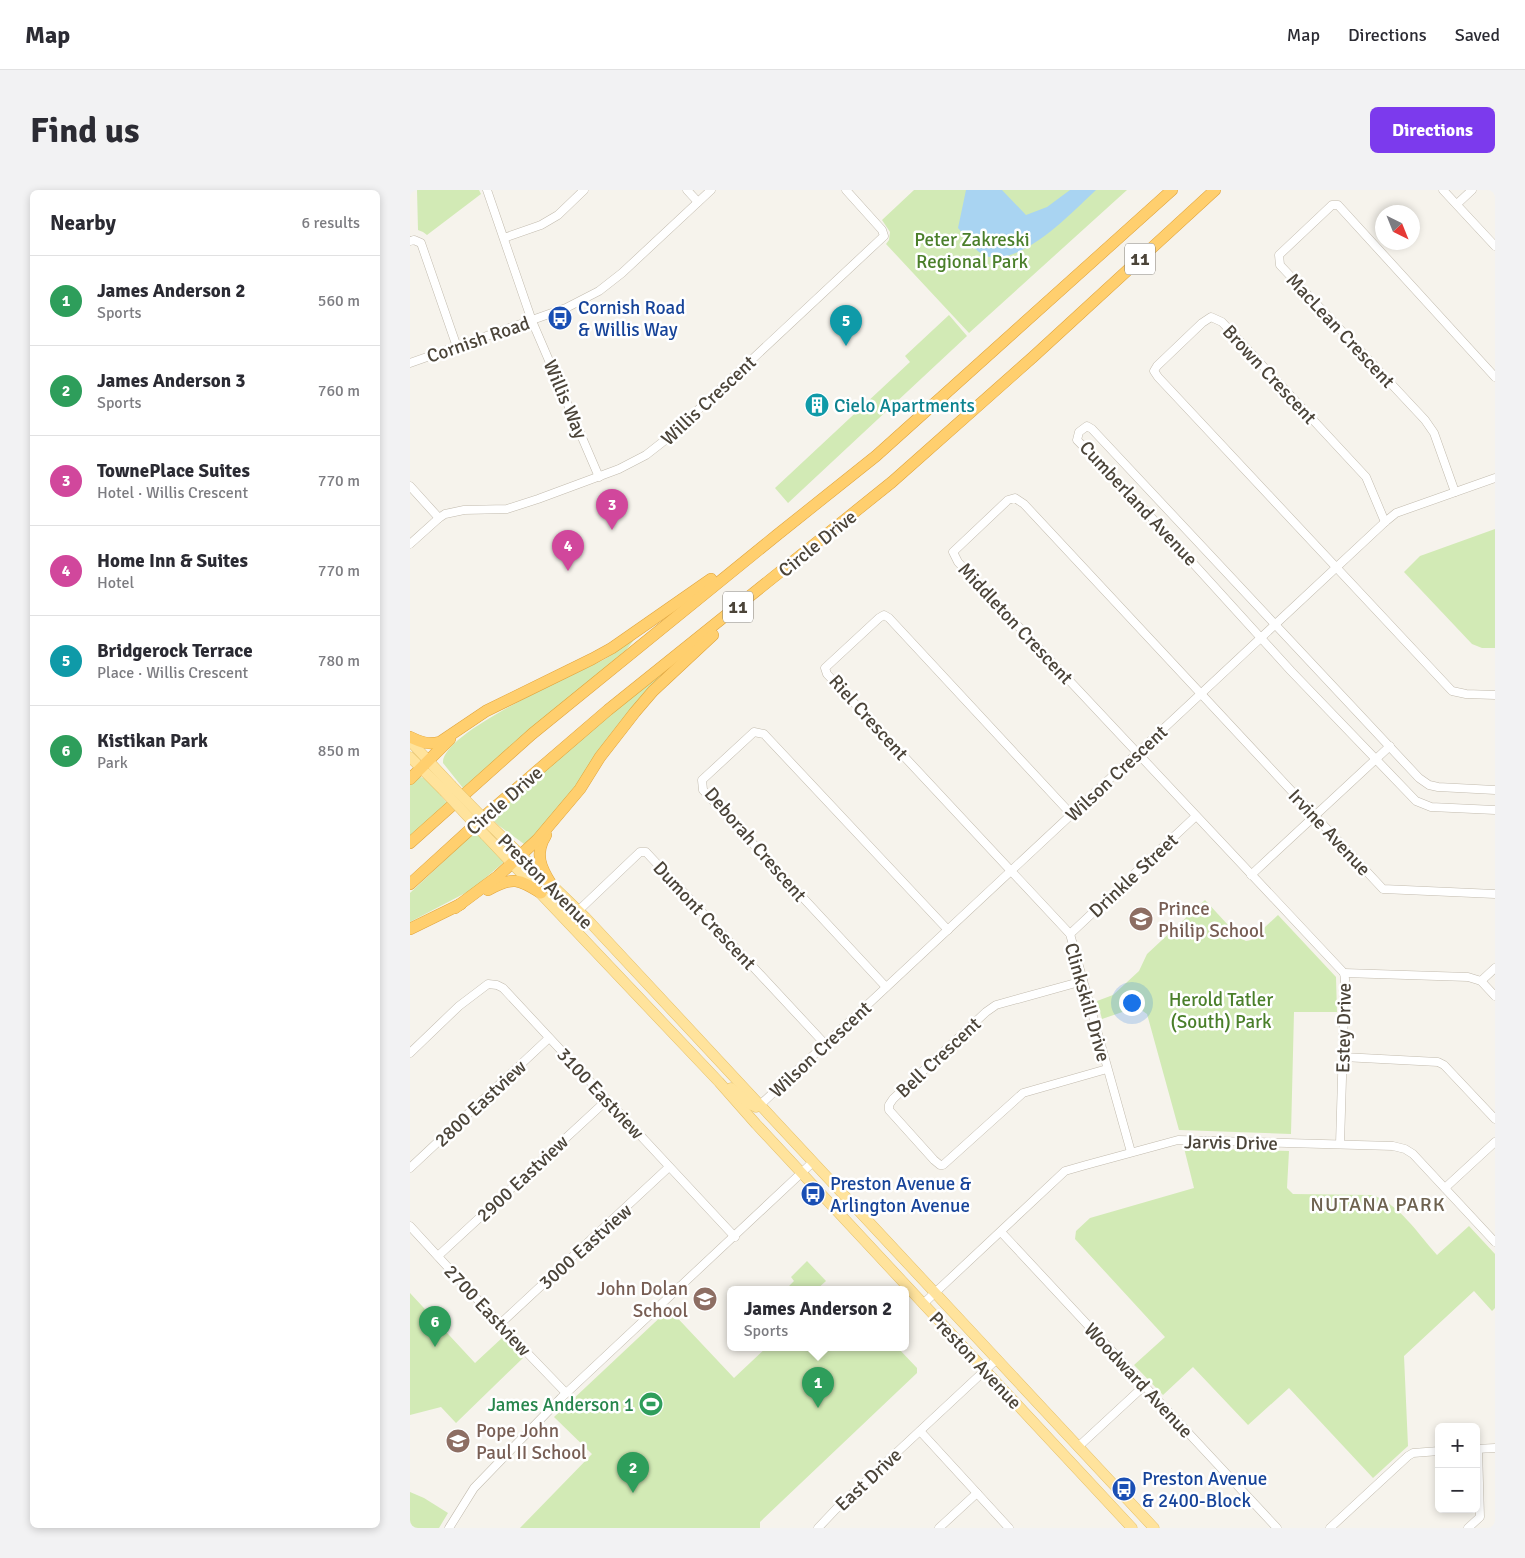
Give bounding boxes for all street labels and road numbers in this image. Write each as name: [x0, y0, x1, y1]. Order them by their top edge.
road number: 11: [1125, 244, 1155, 275]
street label: MacLean Crescent: [1281, 268, 1400, 393]
street label: Cornish Road: [424, 311, 533, 369]
street label: Brown Crescent: [1217, 320, 1322, 430]
street label: Willis Crescent: [656, 350, 761, 451]
street label: Willis Way: [538, 356, 592, 443]
street label: Cumberland Avenue: [1074, 436, 1203, 571]
street label: Circle Drive: [774, 505, 862, 583]
street label: Middleton Crescent: [953, 558, 1078, 690]
road number: 11: [723, 592, 753, 622]
street label: Riel Crescent: [823, 670, 913, 766]
street label: Wilson Crescent: [1061, 720, 1173, 827]
street label: Circle Drive: [461, 761, 548, 841]
street label: Deborah Crescent: [699, 782, 812, 907]
street label: Irvine Avenue: [1283, 784, 1376, 881]
street label: Drinkle Street: [1084, 828, 1183, 923]
street label: Preston Avenue: [493, 829, 598, 934]
street label: Dumont Crescent: [648, 856, 761, 975]
street label: Clinkskill Drive: [1059, 940, 1115, 1064]
street label: Estey Drive: [1331, 983, 1357, 1073]
street label: Wilson Crescent: [765, 996, 877, 1103]
street label: Bell Crescent: [891, 1012, 986, 1103]
street label: 3100 Eastview: [552, 1043, 649, 1145]
street label: 2800 Eastview: [430, 1055, 532, 1152]
street label: 2900 Eastview: [472, 1130, 574, 1227]
street label: Jarvis Drive: [1184, 1130, 1278, 1156]
street label: 3000 Eastview: [534, 1198, 637, 1295]
street label: 2700 Eastview: [439, 1260, 536, 1362]
street label: Preston Avenue: [924, 1307, 1027, 1415]
street label: Woodward Avenue: [1079, 1318, 1198, 1443]
street label: East Drive: [831, 1443, 907, 1516]

